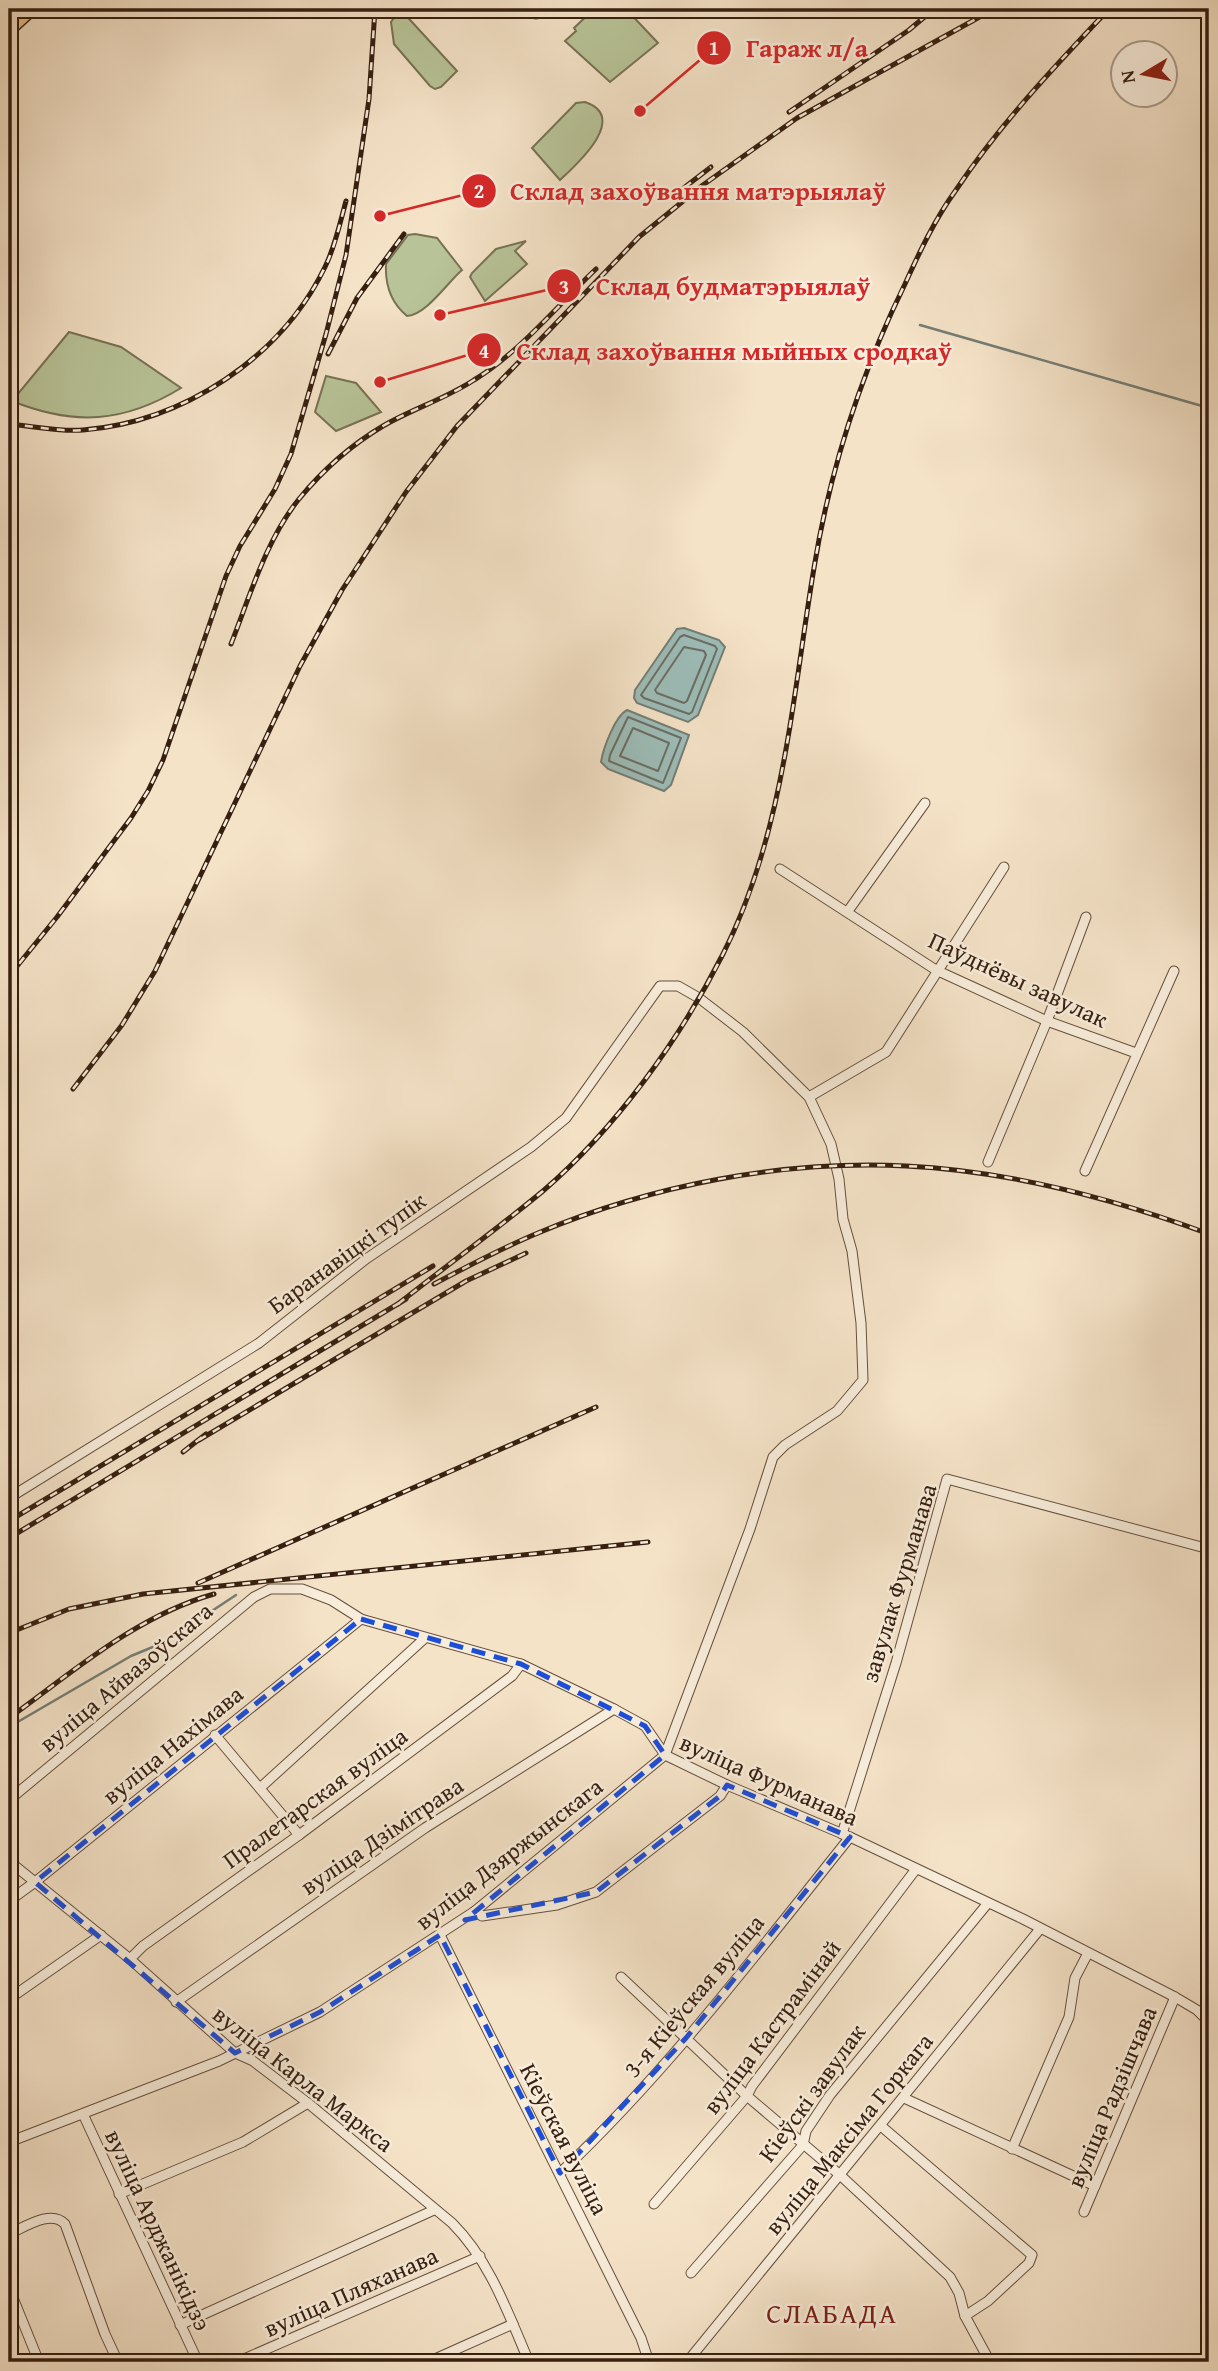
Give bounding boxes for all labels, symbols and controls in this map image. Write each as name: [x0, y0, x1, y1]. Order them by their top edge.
callout: Гараж л/а: [696, 24, 882, 71]
text: Гараж л/а: [746, 28, 869, 67]
text: 1: [709, 32, 719, 63]
north arrow: [1110, 38, 1180, 108]
text: N: [1112, 68, 1142, 86]
callout: Склад захоўвання матэрыялаў: [461, 167, 900, 214]
text: Склад захоўвання матэрыялаў: [510, 171, 886, 210]
text: 2: [474, 175, 484, 206]
callout: Склад будматэрыялаў: [547, 263, 884, 310]
text: Склад будматэрыялаў: [596, 266, 871, 305]
text: 3: [559, 271, 569, 302]
callout: Склад захоўвання мыйных сродкаў: [467, 327, 965, 374]
text: Склад захоўвання мыйных сродкаў: [516, 331, 952, 370]
text: 4: [479, 335, 490, 366]
street label: Паўднёвы завулак: [923, 923, 1114, 1037]
street label: Баранавіцкі тупік: [260, 1183, 433, 1322]
street label: завулак Фурманава: [852, 1479, 946, 1687]
street label: вуліца Айвазоўскага: [31, 1593, 221, 1760]
street label: вуліца Нахімава: [95, 1676, 251, 1812]
street label: Пралетарская вуліца: [215, 1718, 415, 1877]
street label: вуліца Фурманава: [674, 1724, 865, 1835]
street label: вуліца Дзімітрава: [293, 1768, 471, 1903]
street label: вуліца Дзяржынскага: [407, 1769, 610, 1938]
street label: 3-я Кіеўская вуліца: [615, 1906, 773, 2085]
street label: вуліца Кастрамінай: [694, 1932, 849, 2121]
street label: вуліца Карла Маркса: [205, 1997, 402, 2161]
street label: вуліца Радзішчава: [1057, 2000, 1166, 2193]
street label: Кіеўскі завулак: [749, 2016, 874, 2169]
street label: вуліца Максіма Горкага: [756, 2025, 941, 2242]
street label: Кіеўская вуліца: [511, 2057, 618, 2221]
street label: вуліца Арджанікідзэ: [96, 2123, 220, 2336]
street label: вуліца Пляханава: [258, 2237, 444, 2346]
district label: СЛАБАДА: [766, 2292, 898, 2333]

